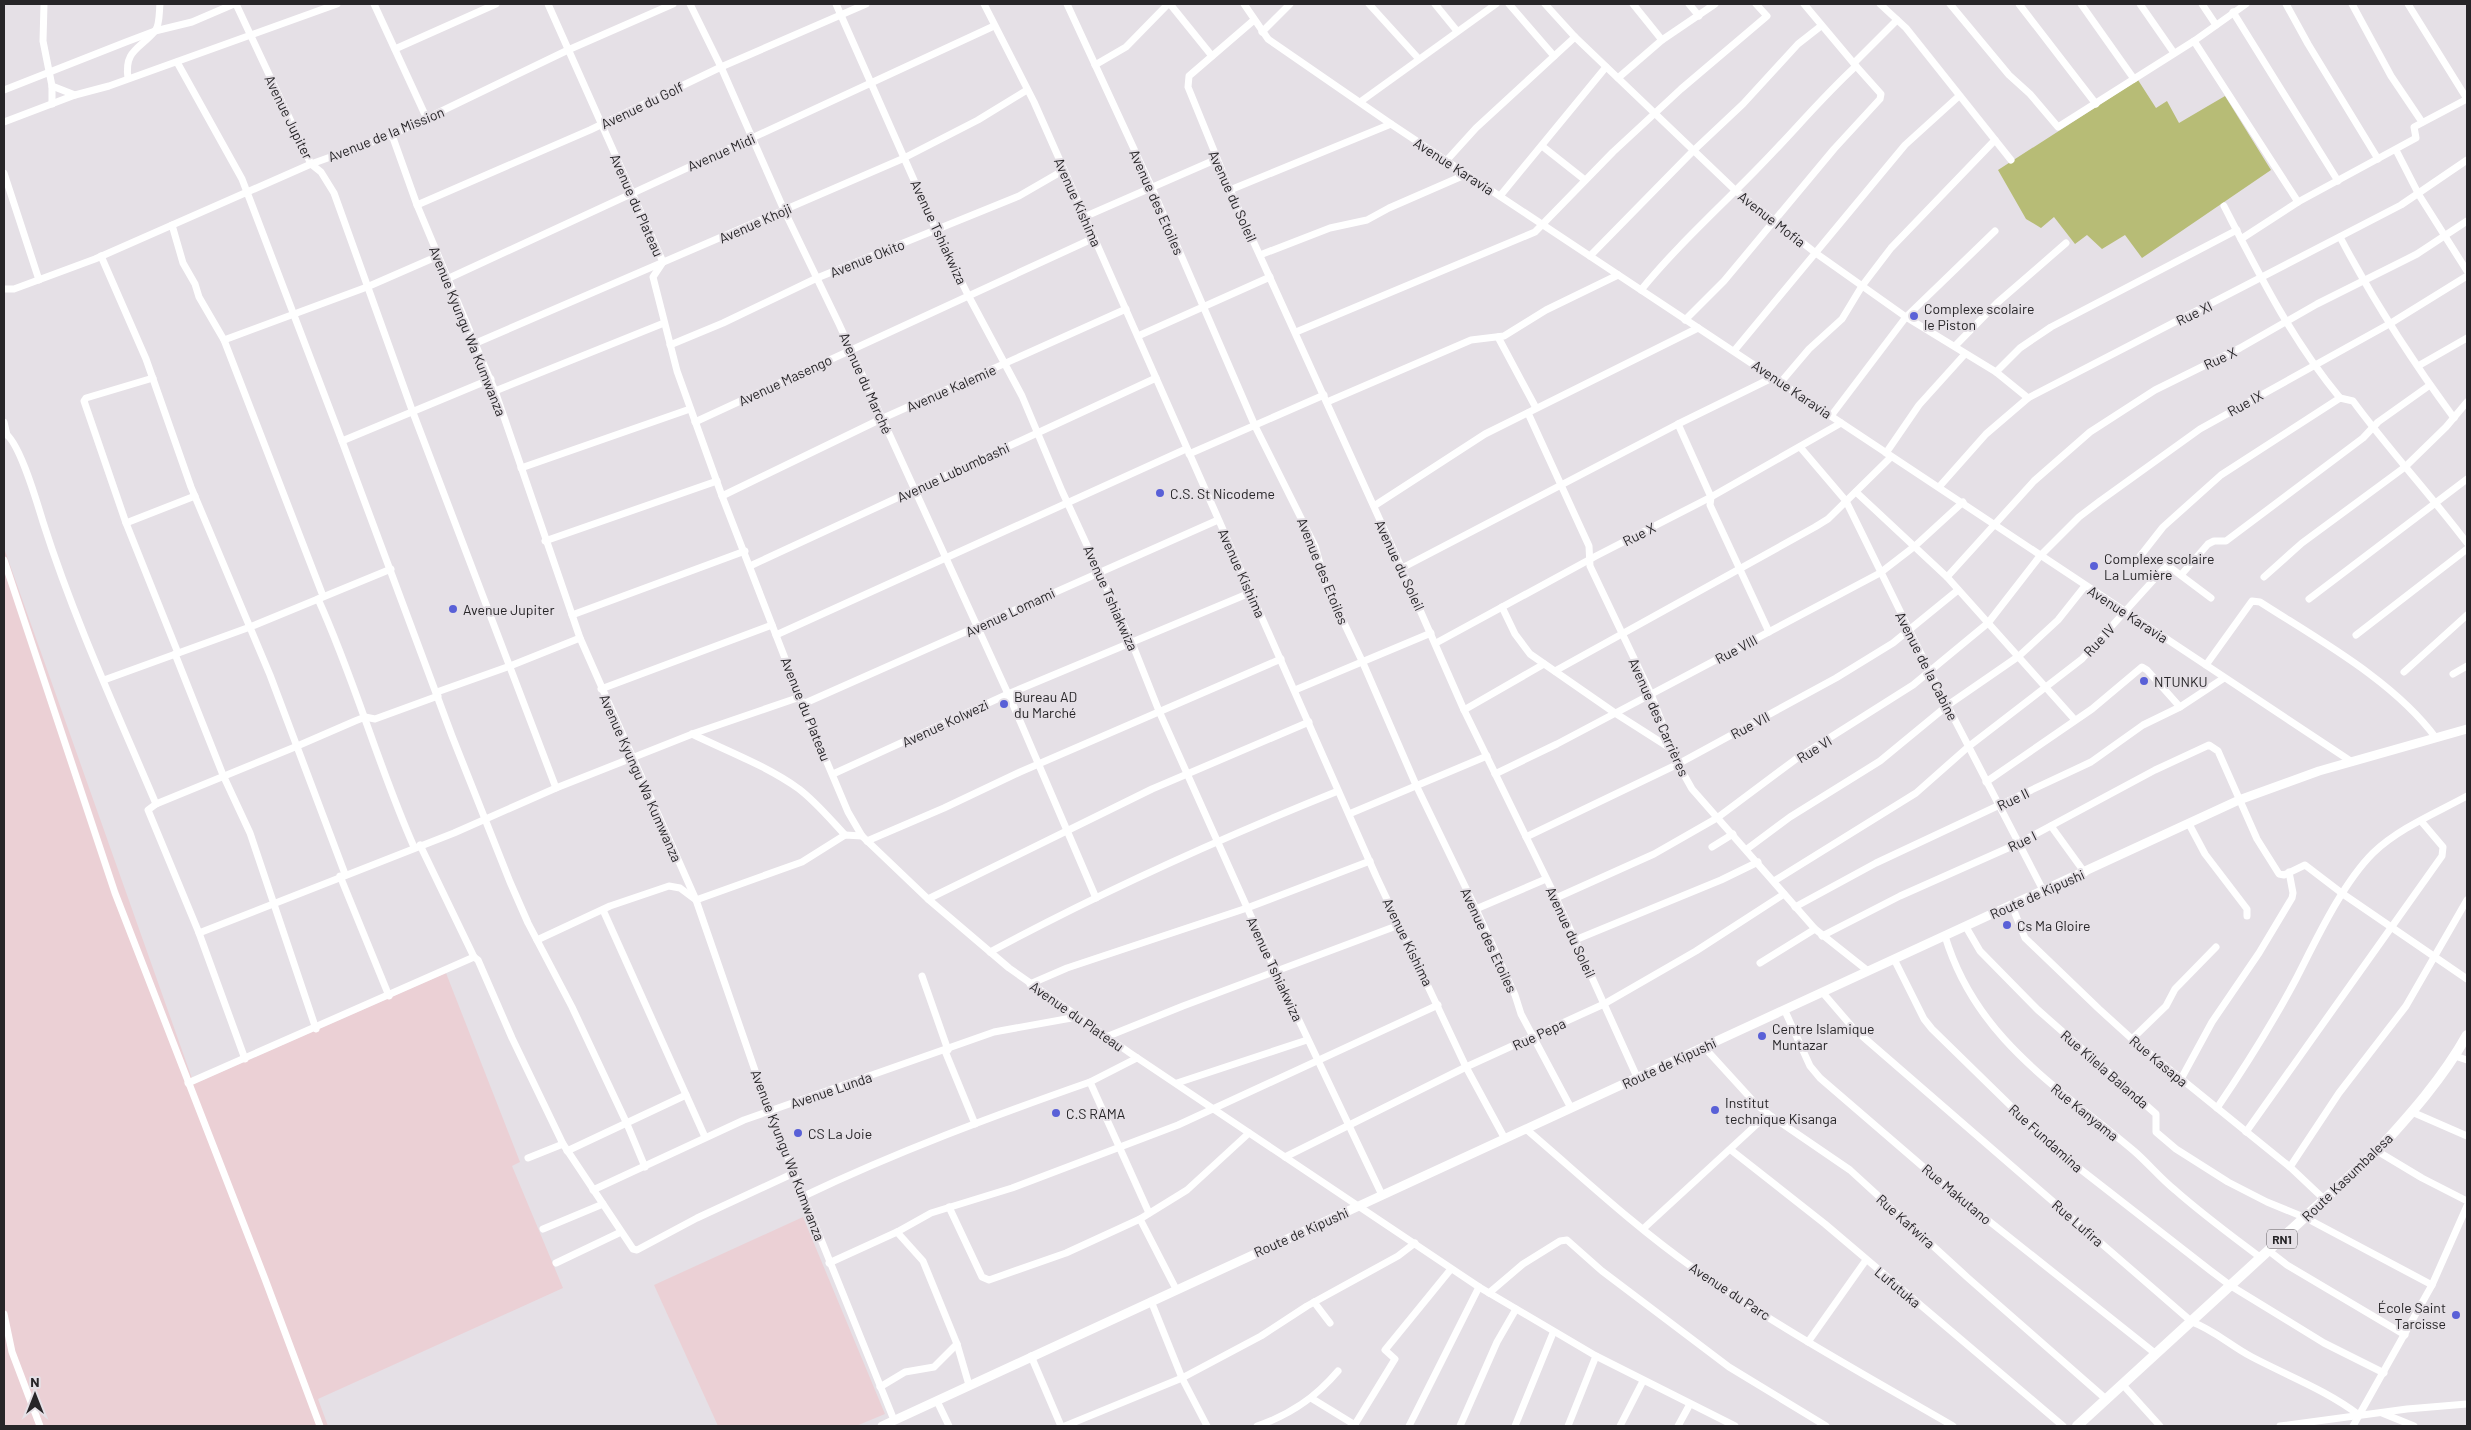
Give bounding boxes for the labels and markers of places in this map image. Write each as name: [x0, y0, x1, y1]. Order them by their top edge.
place label: Complexe scolaire le Piston: [1924, 300, 2035, 333]
marker: Complexe scolaire le Piston: [1908, 310, 1920, 322]
place label: C.S. St Nicodeme: [1170, 485, 1275, 502]
marker: C.S. St Nicodeme: [1154, 487, 1166, 499]
place label: Complexe scolaire La Lumière: [2104, 550, 2215, 583]
marker: Complexe scolaire La Lumière: [2088, 560, 2100, 572]
place label: Avenue Jupiter: [463, 601, 555, 618]
marker: Avenue Jupiter: [447, 603, 459, 615]
place label: NTUNKU: [2154, 673, 2208, 690]
marker: NTUNKU: [2138, 675, 2150, 687]
place label: Bureau AD du Marché: [1014, 688, 1077, 721]
marker: Bureau AD du Marché: [998, 698, 1010, 710]
place label: Cs Ma Gloire: [2017, 917, 2091, 934]
marker: Cs Ma Gloire: [2001, 919, 2013, 931]
place label: Centre Islamique Muntazar: [1772, 1020, 1874, 1053]
marker: Centre Islamique Muntazar: [1756, 1030, 1768, 1042]
place label: Institut technique Kisanga: [1725, 1094, 1837, 1127]
marker: Institut technique Kisanga: [1709, 1104, 1721, 1116]
place label: C.S RAMA: [1066, 1105, 1126, 1122]
marker: C.S RAMA: [1050, 1107, 1062, 1119]
place label: CS La Joie: [808, 1125, 872, 1142]
marker: CS La Joie: [792, 1127, 804, 1139]
place label: École Saint Tarcisse: [2378, 1299, 2446, 1332]
marker: École Saint Tarcisse: [2450, 1309, 2462, 1321]

